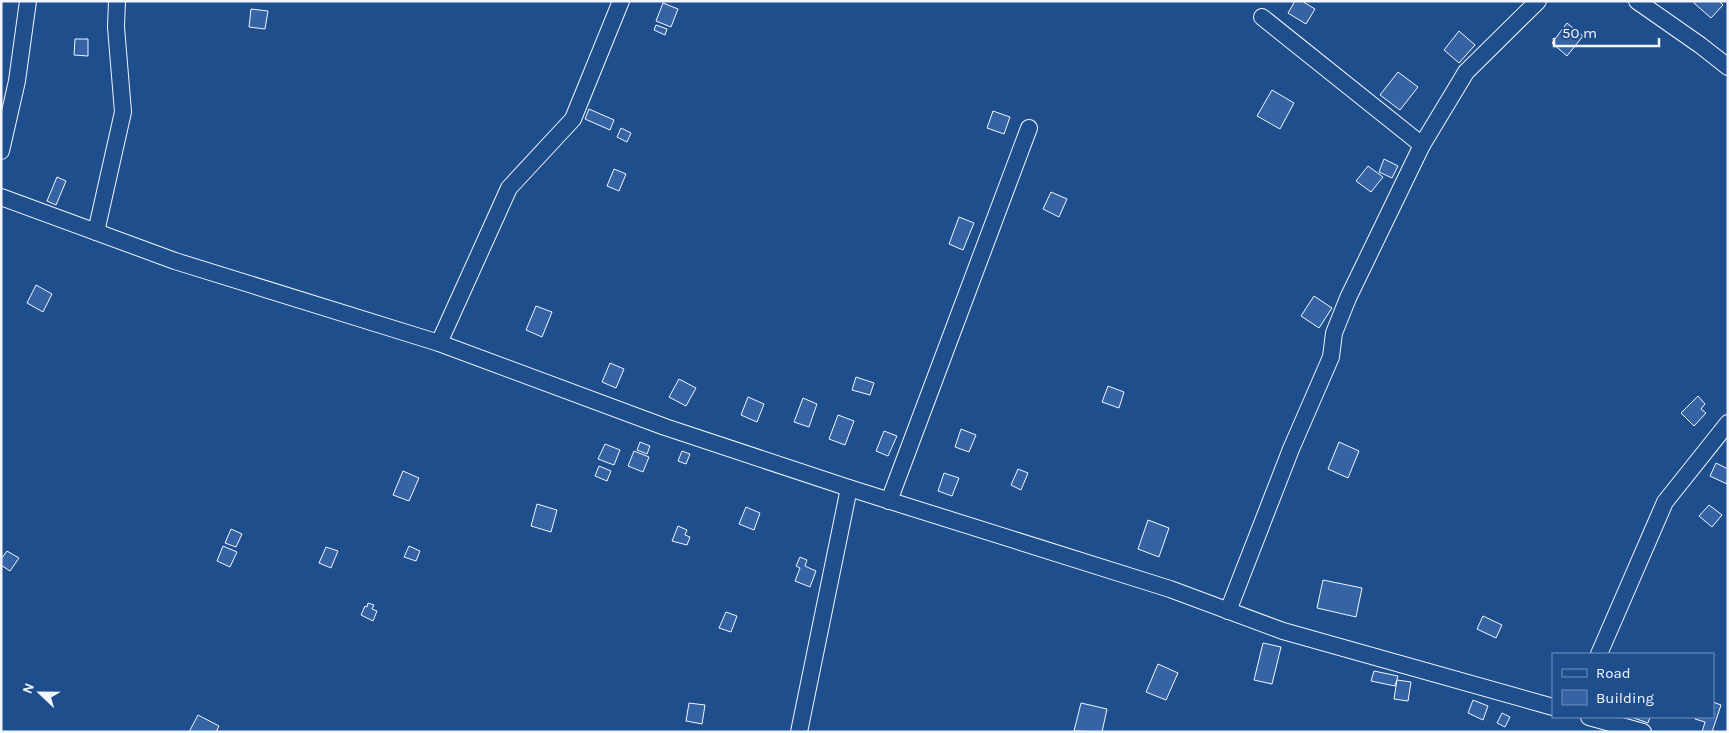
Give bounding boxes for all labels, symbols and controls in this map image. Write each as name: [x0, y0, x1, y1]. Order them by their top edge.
scale bar: [1554, 15, 1659, 47]
text: 50 m: [1562, 24, 1597, 42]
legend: [1552, 653, 1714, 718]
text: Road: [1596, 664, 1631, 682]
north arrow: [15, 668, 65, 718]
text: N: [19, 680, 38, 696]
text: Building: [1596, 689, 1654, 707]

